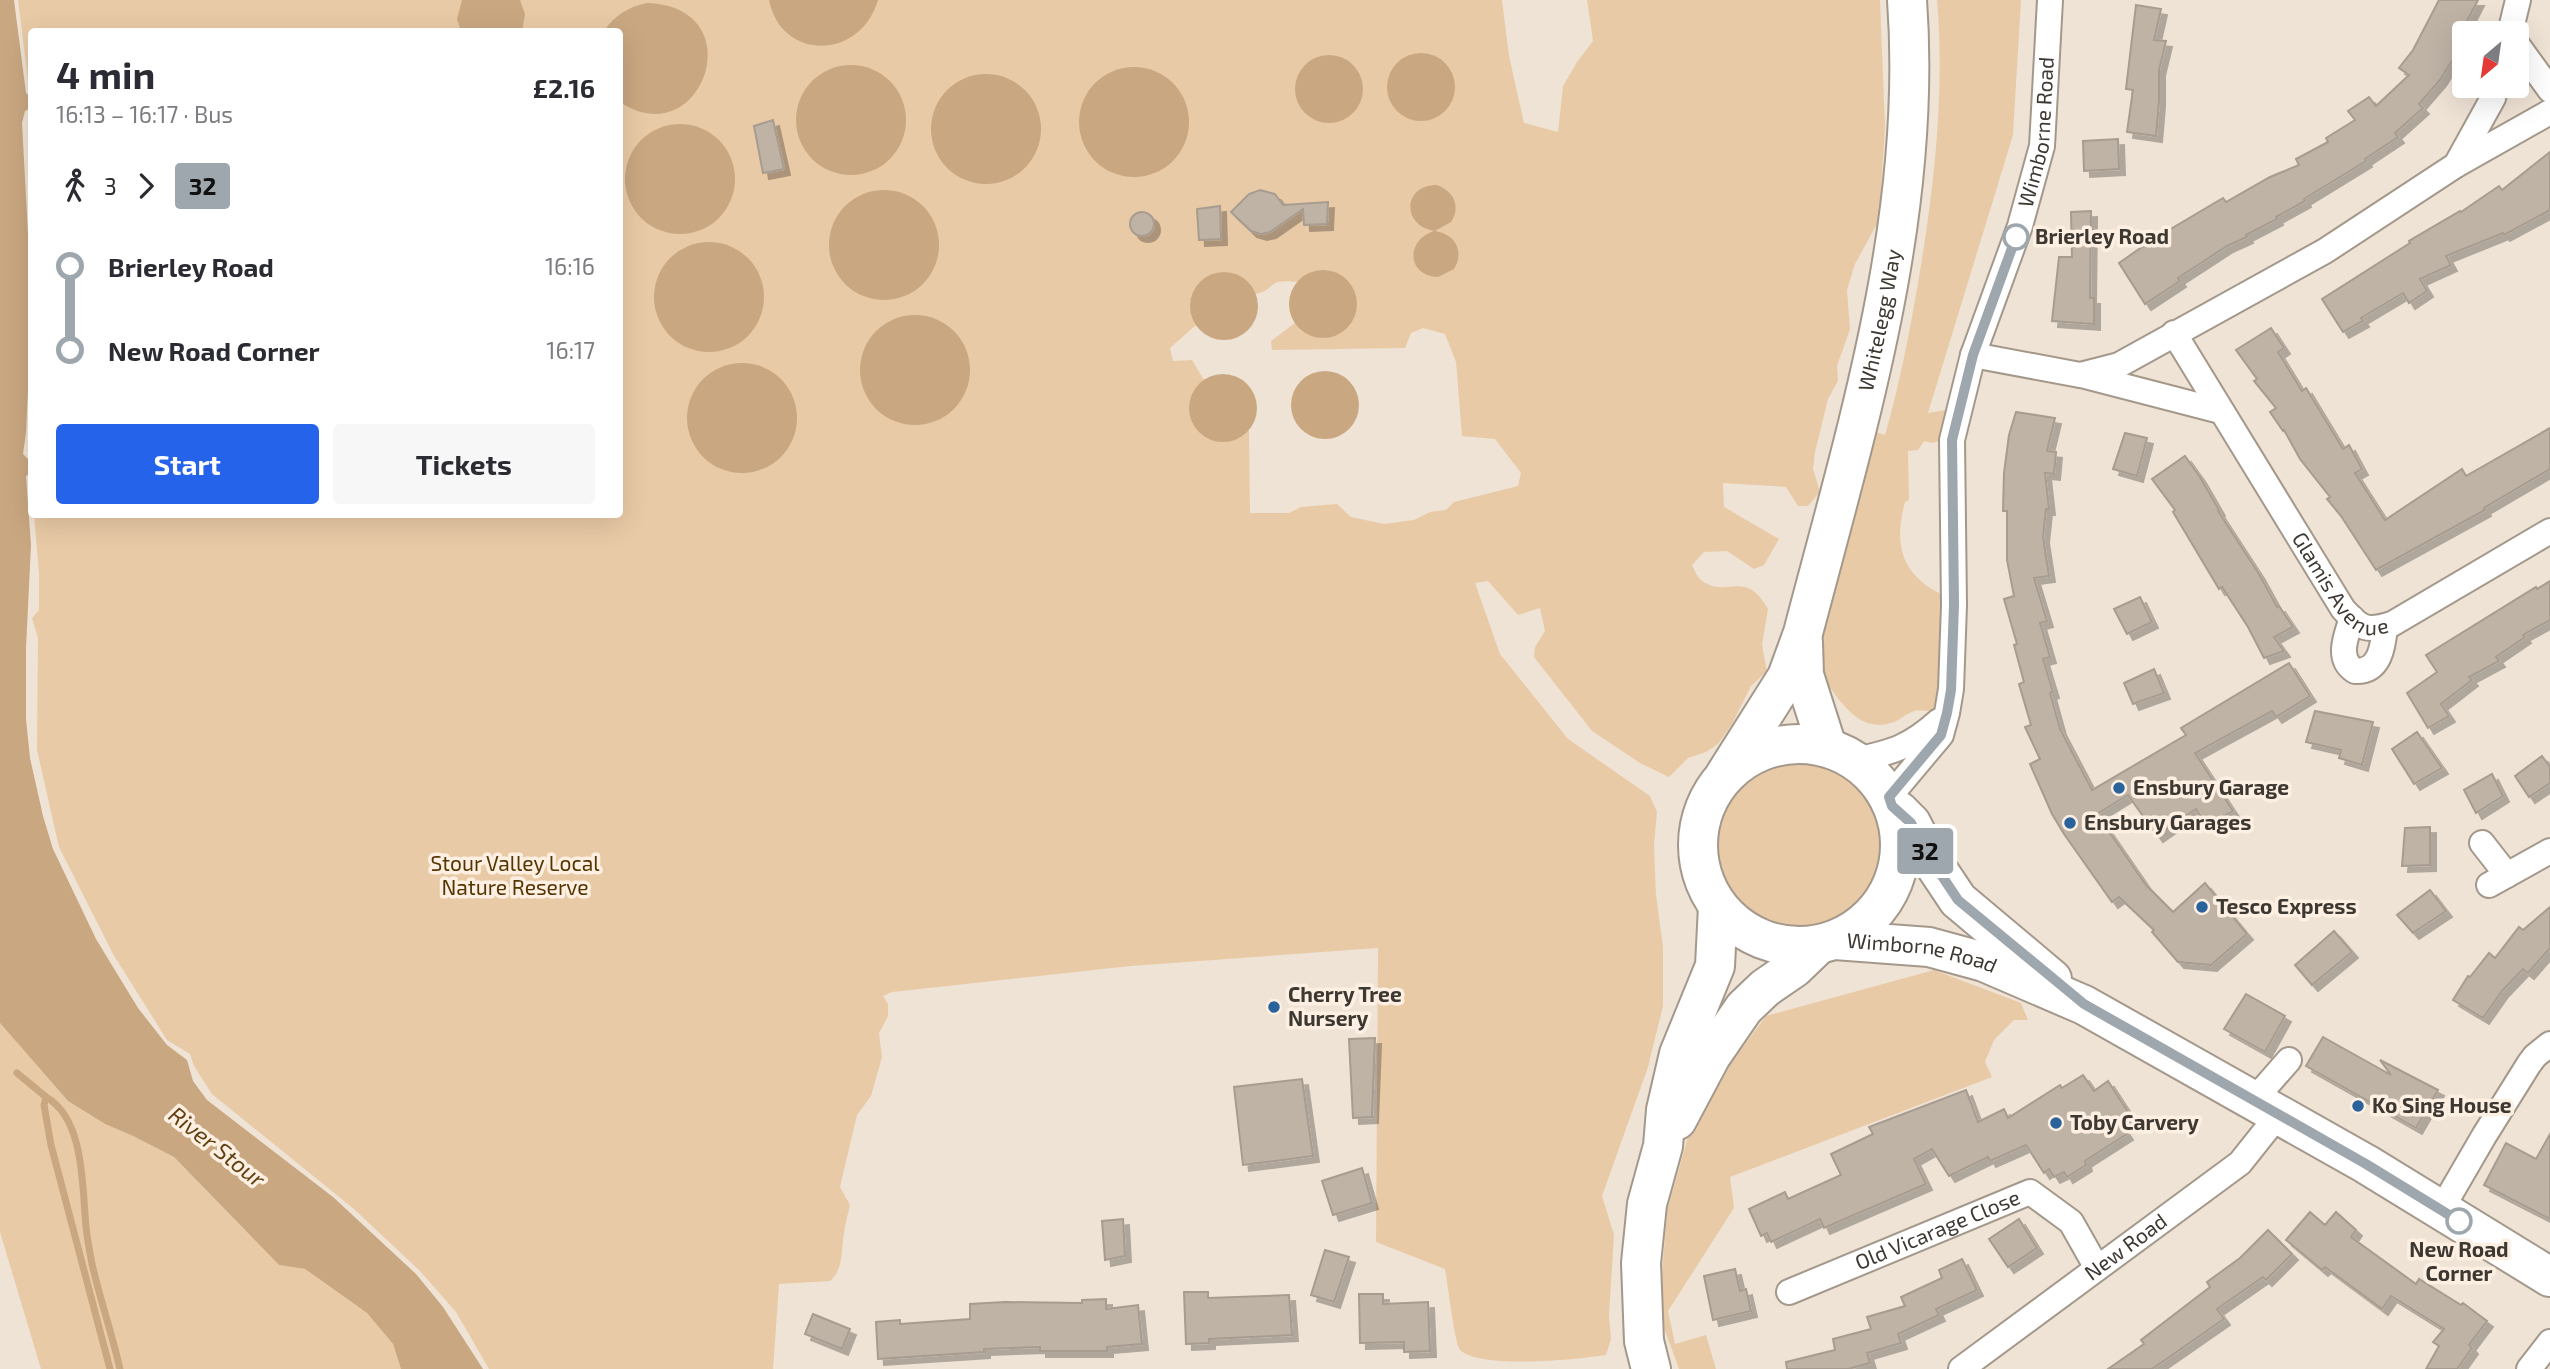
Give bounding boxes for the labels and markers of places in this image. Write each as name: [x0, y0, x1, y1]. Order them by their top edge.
place label: Brierley Road: [2035, 223, 2169, 249]
marker: Brierley Road: [2003, 224, 2029, 250]
place label: Ensbury Garage: [2133, 774, 2289, 800]
marker: Ensbury Garage: [2111, 780, 2127, 796]
place label: Ensbury Garages: [2084, 809, 2251, 835]
marker: Ensbury Garages: [2062, 815, 2078, 831]
place label: Tesco Express: [2216, 893, 2357, 918]
marker: Tesco Express: [2194, 899, 2210, 915]
place label: Cherry Tree Nursery: [1288, 981, 1402, 1031]
marker: Cherry Tree Nursery: [1266, 999, 1282, 1015]
place label: Ko Sing House: [2372, 1092, 2512, 1117]
marker: Ko Sing House: [2350, 1098, 2366, 1114]
place label: Toby Carvery: [2070, 1109, 2199, 1135]
marker: Toby Carvery: [2048, 1115, 2064, 1131]
marker: New Road Corner: [2446, 1208, 2472, 1234]
place label: New Road Corner: [2409, 1236, 2509, 1285]

